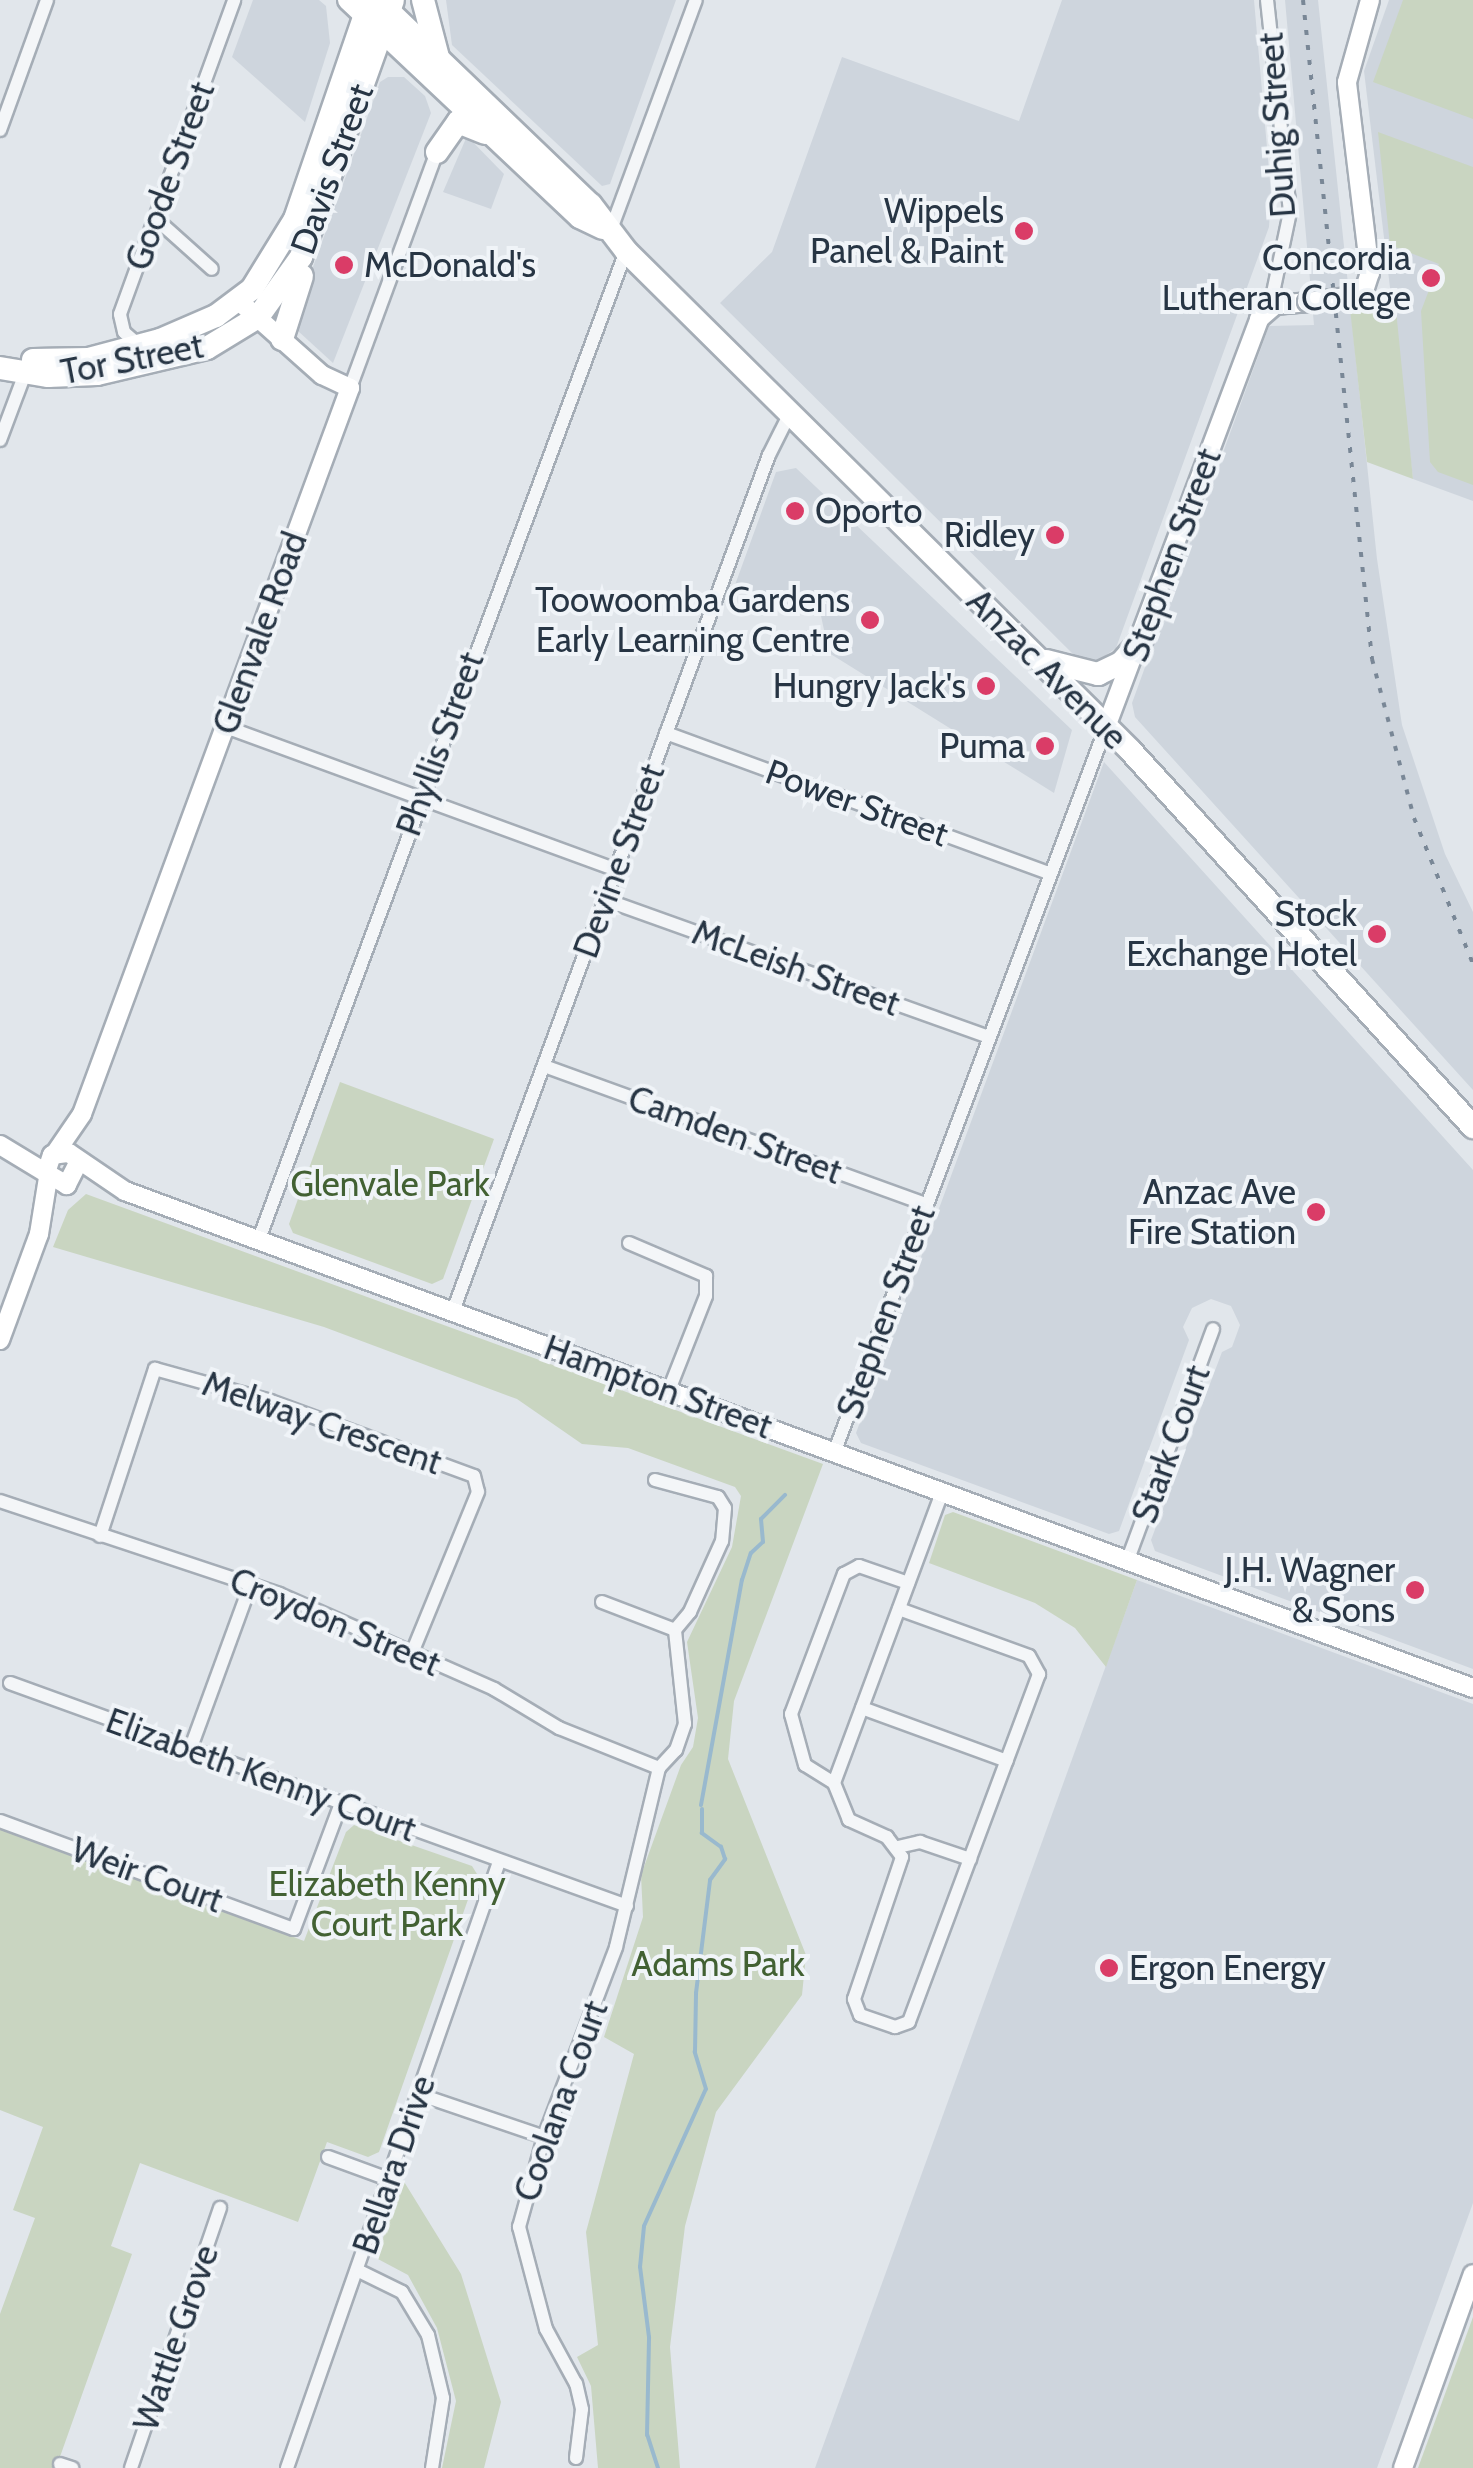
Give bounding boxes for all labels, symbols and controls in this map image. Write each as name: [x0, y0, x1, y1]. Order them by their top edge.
street label: Duhig Street: [1250, 31, 1304, 219]
street label: Goode Street: [117, 76, 223, 276]
street label: Davis Street: [282, 78, 382, 260]
place label: Wippels Panel & Paint: [810, 190, 1004, 272]
marker: Wippels Panel & Paint: [1013, 220, 1035, 242]
place label: Concordia Lutheran College: [1162, 237, 1411, 319]
place label: McDonald's: [364, 244, 536, 286]
marker: McDonald's: [333, 254, 355, 276]
marker: Concordia Lutheran College: [1420, 267, 1442, 289]
street label: Tor Street: [57, 325, 207, 393]
street label: Stephen Street: [1114, 443, 1230, 667]
place label: Oporto: [815, 490, 922, 532]
marker: Oporto: [784, 500, 806, 522]
place label: Ridley: [944, 514, 1035, 556]
marker: Ridley: [1044, 524, 1066, 546]
street label: Glenvale Road: [204, 526, 316, 740]
place label: Toowoomba Gardens Early Learning Centre: [535, 579, 850, 661]
street label: Anzac Avenue: [958, 580, 1136, 758]
marker: Toowoomba Gardens Early Learning Centre: [859, 609, 881, 631]
street label: Phyllis Street: [387, 646, 493, 842]
place label: Hungry Jack's: [773, 665, 966, 707]
marker: Hungry Jack's: [975, 675, 997, 697]
place label: Puma: [939, 725, 1025, 767]
marker: Puma: [1034, 735, 1056, 757]
street label: Power Street: [760, 751, 954, 855]
street label: Devine Street: [565, 758, 673, 964]
place label: Stock Exchange Hotel: [1126, 893, 1357, 975]
street label: McLeish Street: [687, 911, 905, 1025]
marker: Stock Exchange Hotel: [1366, 923, 1388, 945]
street label: Camden Street: [623, 1077, 847, 1193]
park label: Glenvale Park: [290, 1163, 490, 1205]
place label: Anzac Ave Fire Station: [1128, 1171, 1296, 1253]
street label: Stephen Street: [828, 1200, 944, 1424]
marker: Anzac Ave Fire Station: [1305, 1201, 1327, 1223]
street label: Hampton Street: [538, 1326, 778, 1448]
street label: Stark Court: [1123, 1359, 1219, 1529]
street label: Melway Crescent: [197, 1362, 447, 1484]
place label: J.H. Wagner & Sons: [1224, 1549, 1395, 1631]
street label: Croydon Street: [224, 1559, 446, 1685]
marker: J.H. Wagner & Sons: [1404, 1579, 1426, 1601]
street label: Elizabeth Kenny Court: [100, 1699, 422, 1851]
street label: Weir Court: [66, 1828, 228, 1922]
park label: Elizabeth Kenny Court Park: [268, 1863, 506, 1945]
park label: Adams Park: [631, 1943, 805, 1985]
place label: Ergon Energy: [1129, 1947, 1326, 1989]
marker: Ergon Energy: [1098, 1957, 1120, 1979]
street label: Coolana Court: [505, 1995, 617, 2207]
street label: Bellara Drive: [344, 2070, 444, 2260]
street label: Wattle Grove: [125, 2240, 227, 2436]

